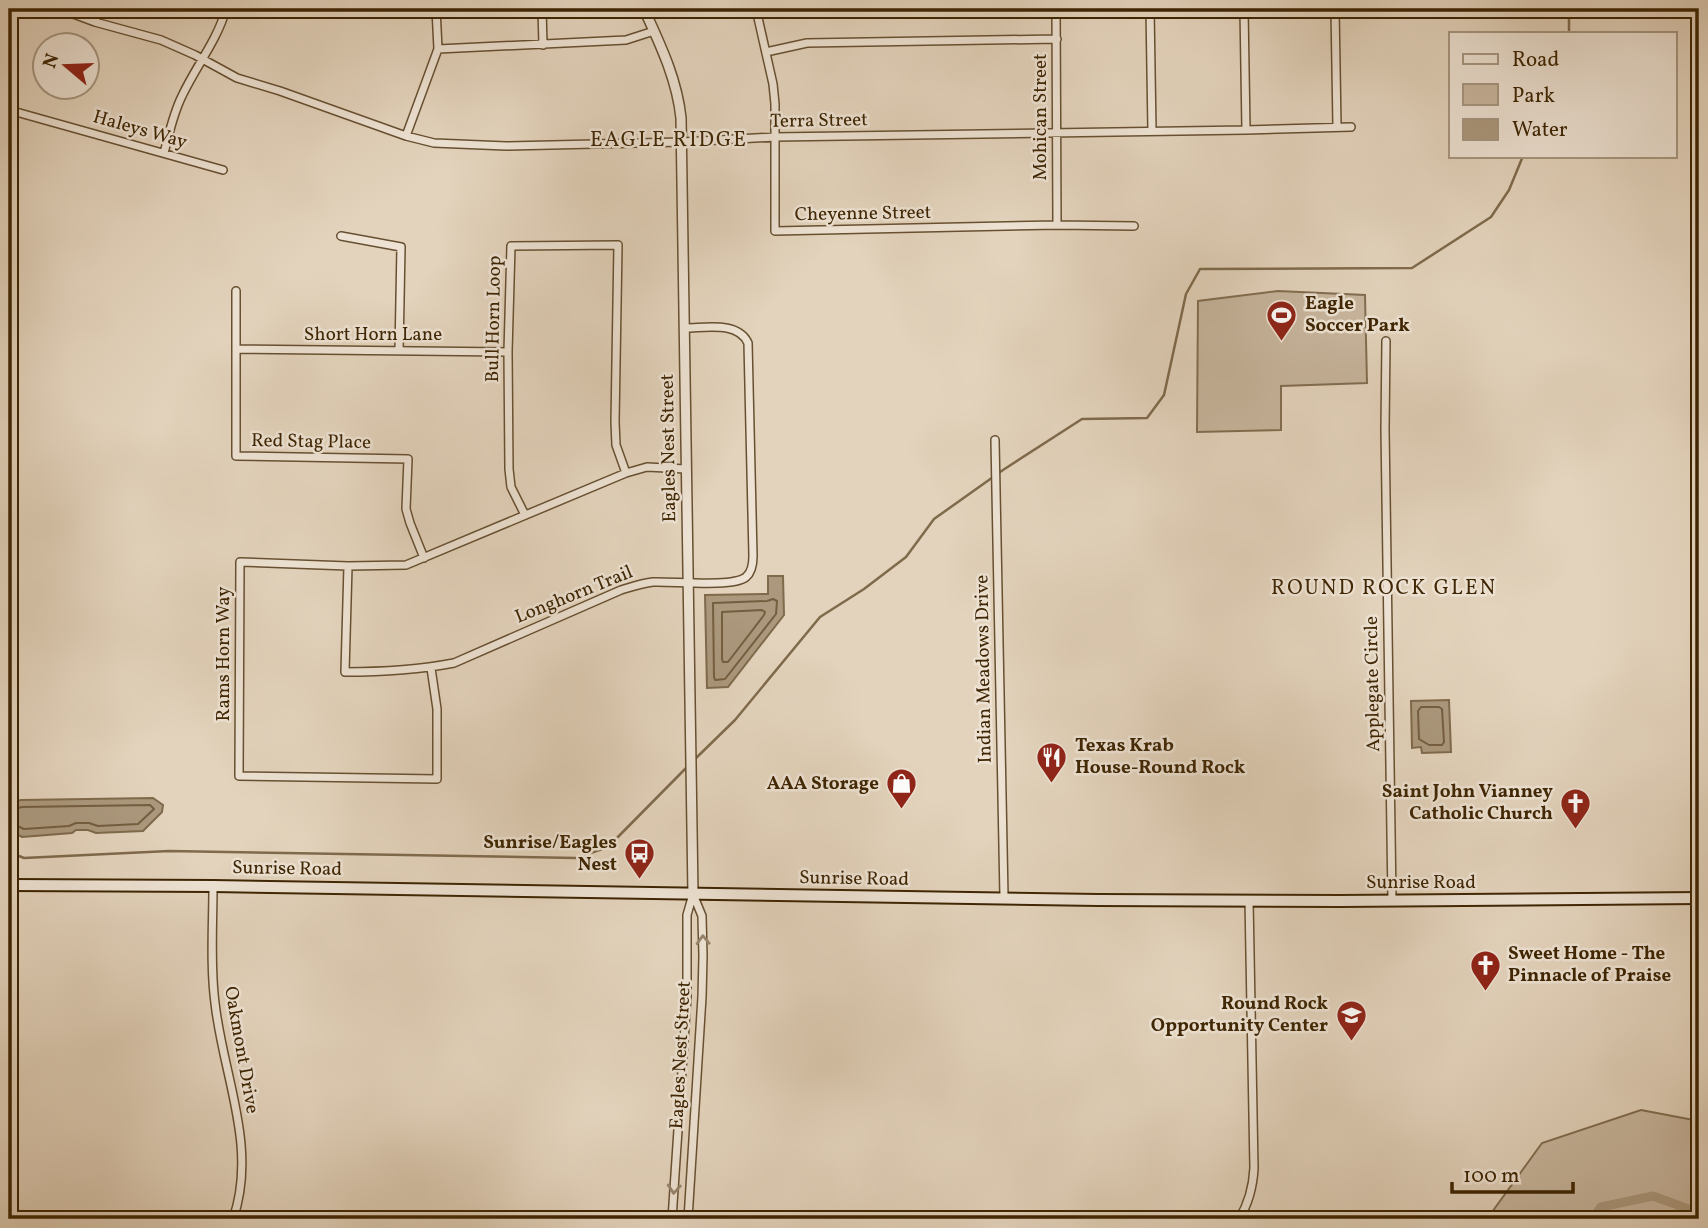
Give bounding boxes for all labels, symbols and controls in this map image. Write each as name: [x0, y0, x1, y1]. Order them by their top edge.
north arrow: [32, 32, 102, 102]
legend: [1449, 32, 1676, 158]
text: Road: [1512, 46, 1559, 75]
text: N: [37, 50, 66, 72]
street label: Mohican Street: [1028, 53, 1054, 181]
text: Park: [1512, 82, 1555, 111]
street label: Haleys Way: [90, 104, 190, 156]
street label: Terra Street: [770, 107, 868, 135]
text: Water: [1512, 116, 1568, 145]
district label: EAGLE RIDGE: [590, 126, 748, 155]
street label: Cheyenne Street: [794, 200, 932, 228]
street label: Bull Horn Loop: [480, 255, 508, 383]
place label: Eagle Soccer Park: [1305, 291, 1410, 339]
sports icon: Eagle Soccer Park: [1265, 298, 1299, 342]
street label: Short Horn Lane: [304, 322, 442, 348]
street label: Eagles Nest Street: [655, 373, 683, 523]
street label: Red Stag Place: [251, 428, 371, 456]
street label: Longhorn Trail: [511, 559, 637, 630]
district label: ROUND ROCK GLEN: [1271, 574, 1497, 603]
street label: Indian Meadows Drive: [969, 575, 999, 763]
street label: Rams Horn Way: [211, 586, 237, 722]
street label: Applegate Circle: [1359, 616, 1387, 752]
place label: Texas Krab House-Round Rock: [1075, 733, 1246, 781]
restaurant icon: Texas Krab House-Round Rock: [1035, 740, 1069, 784]
shop icon: AAA Storage: [885, 767, 919, 811]
place label: AAA Storage: [767, 771, 879, 797]
place label: Saint John Vianney Catholic Church: [1382, 779, 1553, 827]
church icon: Saint John Vianney Catholic Church: [1559, 786, 1593, 830]
place label: Sunrise/Eagles Nest: [483, 830, 617, 878]
bus stop icon: Sunrise/Eagles Nest: [623, 837, 657, 881]
street label: Sunrise Road: [232, 855, 342, 883]
street label: Sunrise Road: [799, 865, 909, 893]
street label: Sunrise Road: [1366, 870, 1476, 896]
one-way arrow: [695, 934, 710, 945]
place label: Sweet Home - The Pinnacle of Praise: [1508, 941, 1672, 989]
church icon: Sweet Home - The Pinnacle of Praise: [1468, 948, 1502, 992]
street label: Eagles Nest Street: [664, 980, 698, 1130]
street label: Oakmont Drive: [217, 984, 265, 1116]
place label: Round Rock Opportunity Center: [1151, 991, 1328, 1039]
school or university icon: Round Rock Opportunity Center: [1334, 998, 1368, 1042]
scale bar: [1452, 1151, 1573, 1195]
text: 100 m: [1463, 1162, 1520, 1191]
one-way arrow: [666, 1184, 681, 1195]

